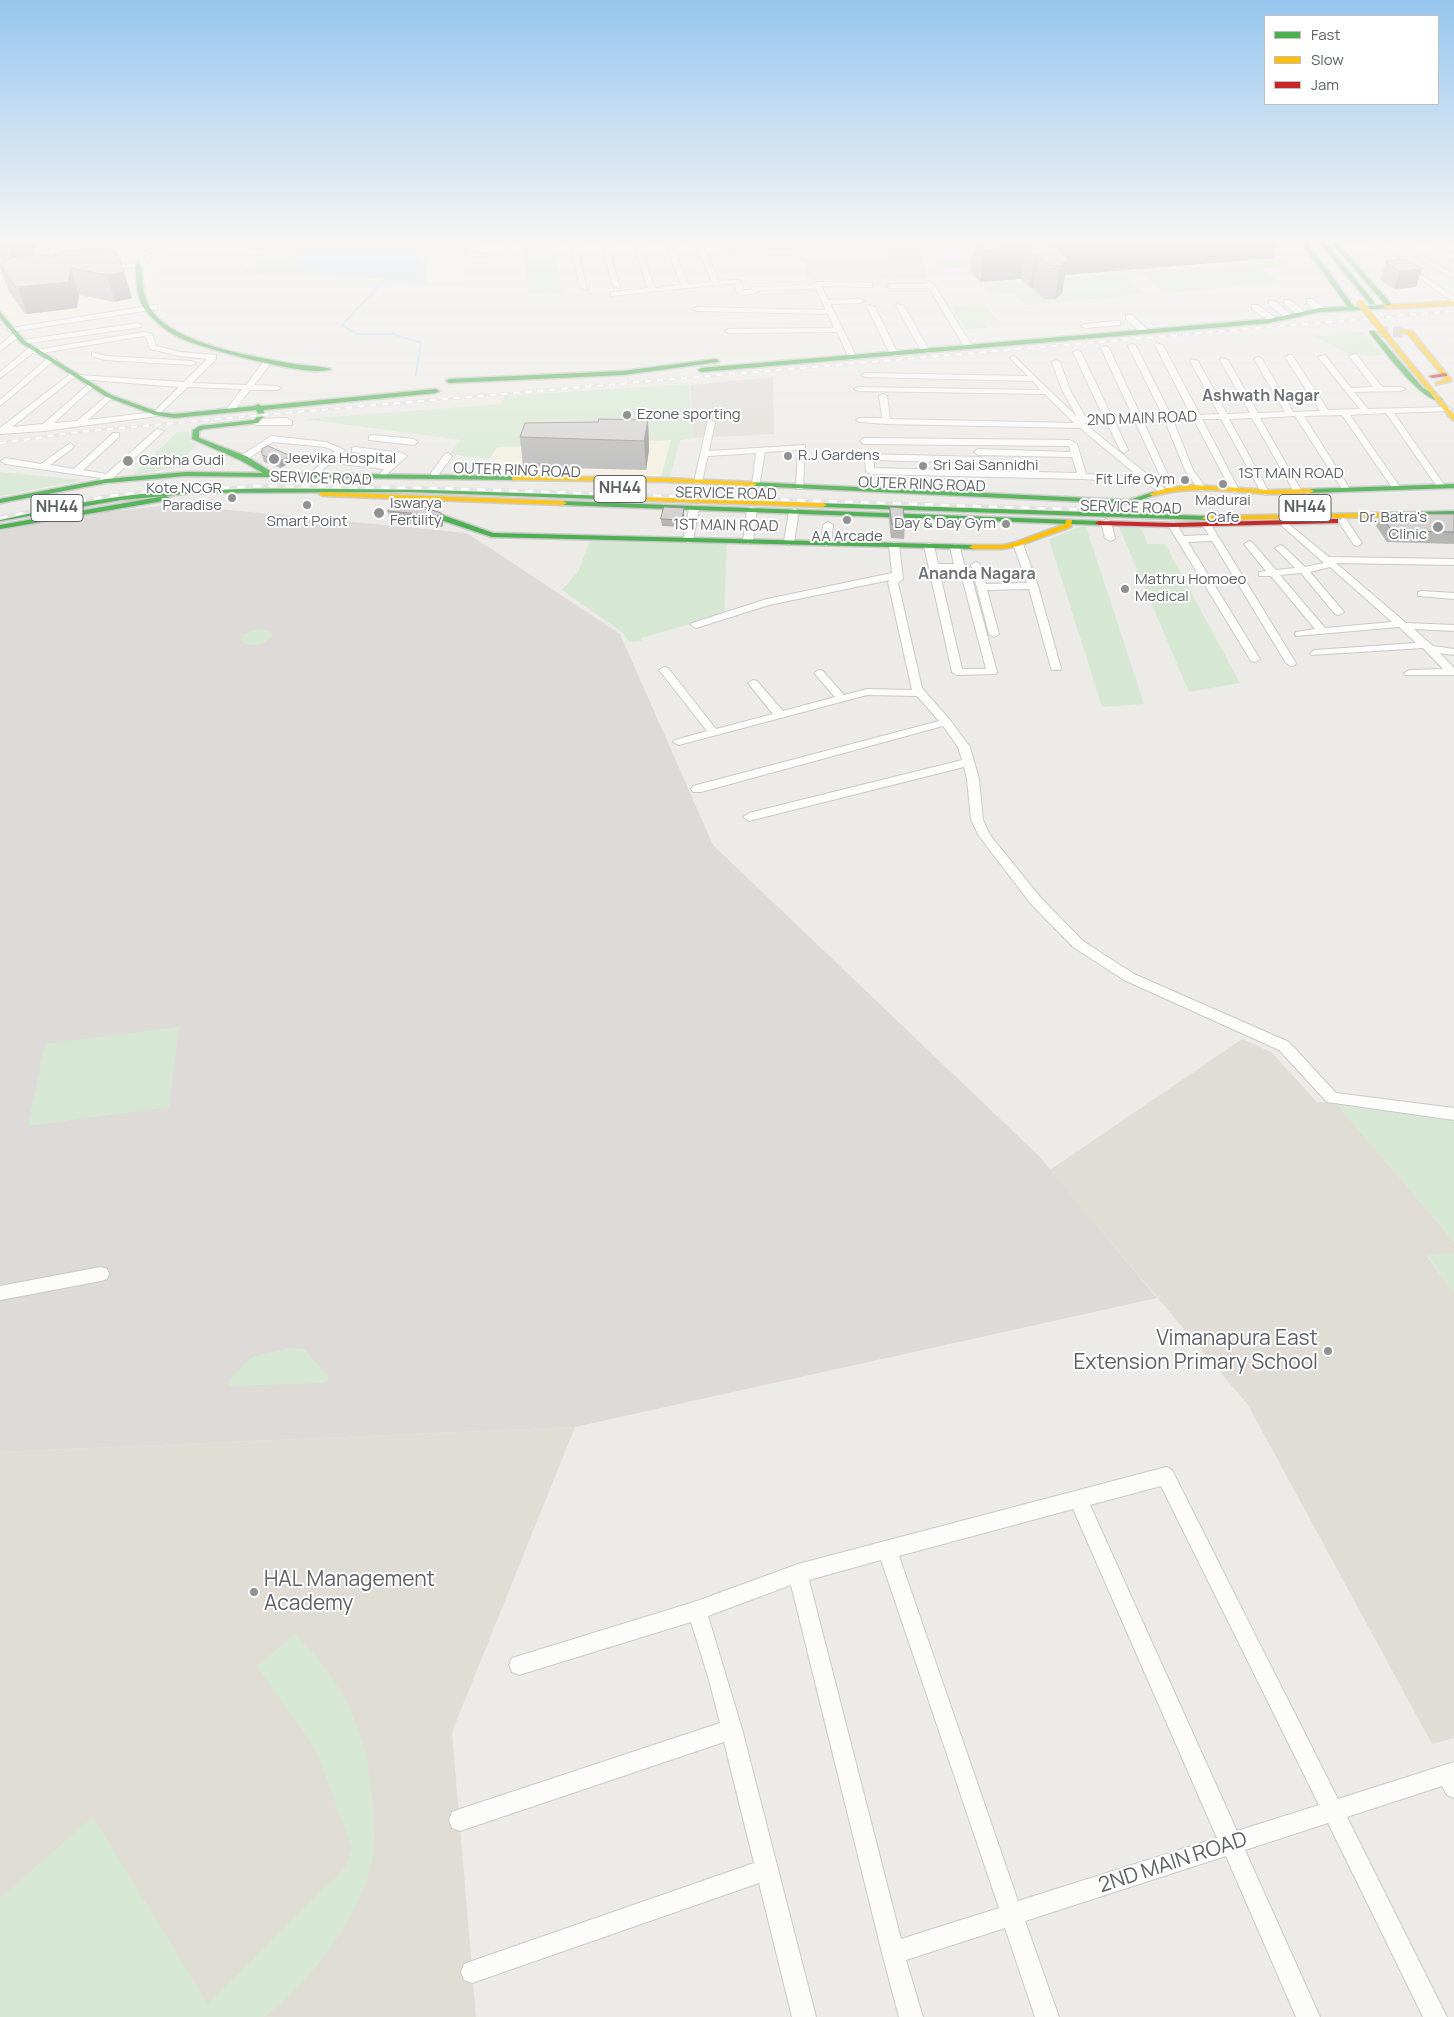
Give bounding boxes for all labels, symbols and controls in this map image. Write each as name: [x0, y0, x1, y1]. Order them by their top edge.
legend: [1264, 15, 1439, 105]
text: Fast: [1311, 24, 1340, 45]
text: Slow: [1311, 49, 1344, 70]
text: Jam: [1311, 74, 1339, 95]
district label: Ashwath Nagar: [1202, 387, 1320, 407]
place label: Ezone sporting: [637, 406, 741, 424]
street label: 2ND MAIN ROAD: [1087, 408, 1197, 430]
marker: Ezone sporting: [621, 409, 633, 421]
place label: R.J Gardens: [798, 447, 880, 465]
place label: Jeevika Hospital: [285, 450, 396, 468]
marker: R.J Gardens: [782, 450, 794, 462]
place label: Garbha Gudi: [139, 452, 224, 470]
marker: Jeevika Hospital: [267, 452, 281, 466]
marker: Garbha Gudi: [121, 454, 135, 468]
place label: Sri Sai Sannidhi: [933, 457, 1038, 475]
street label: OUTER RING ROAD: [453, 460, 581, 482]
marker: Sri Sai Sannidhi: [917, 460, 929, 472]
street label: 1ST MAIN ROAD: [1238, 465, 1344, 483]
street label: SERVICE ROAD: [270, 468, 372, 490]
place label: Fit Life Gym: [1096, 471, 1175, 489]
street label: OUTER RING ROAD: [858, 474, 986, 496]
marker: Fit Life Gym: [1179, 474, 1191, 486]
road number: NH44: [594, 476, 646, 502]
marker: Madurai Cafe: [1217, 478, 1229, 490]
place label: Kote NCGR Paradise: [146, 480, 222, 515]
street label: SERVICE ROAD: [675, 484, 777, 504]
marker: Kote NCGR Paradise: [226, 492, 238, 504]
place label: Madurai Cafe: [1195, 492, 1251, 527]
road number: NH44: [31, 494, 83, 522]
road number: NH44: [1279, 494, 1331, 522]
place label: Iswarya Fertility: [390, 495, 442, 530]
street label: SERVICE ROAD: [1080, 497, 1182, 519]
marker: Smart Point: [301, 499, 313, 511]
marker: Iswarya Fertility: [372, 506, 386, 520]
place label: Dr. Batra's Clinic: [1359, 509, 1427, 544]
place label: Smart Point: [266, 513, 348, 531]
marker: AA Arcade: [841, 514, 853, 526]
place label: Day & Day Gym: [894, 515, 996, 533]
street label: 1ST MAIN ROAD: [673, 516, 779, 536]
marker: Day & Day Gym: [1000, 518, 1012, 530]
marker: Dr. Batra's Clinic: [1431, 520, 1445, 534]
place label: AA Arcade: [811, 528, 883, 546]
district label: Ananda Nagara: [918, 565, 1036, 585]
place label: Mathru Homoeo Medical: [1135, 571, 1246, 606]
marker: Mathru Homoeo Medical: [1119, 583, 1131, 595]
place label: Vimanapura East Extension Primary School: [1073, 1326, 1318, 1376]
marker: Vimanapura East Extension Primary School: [1322, 1345, 1334, 1357]
place label: HAL Management Academy: [264, 1567, 435, 1617]
marker: HAL Management Academy: [248, 1586, 260, 1598]
street label: 2ND MAIN ROAD: [1096, 1827, 1250, 1899]

